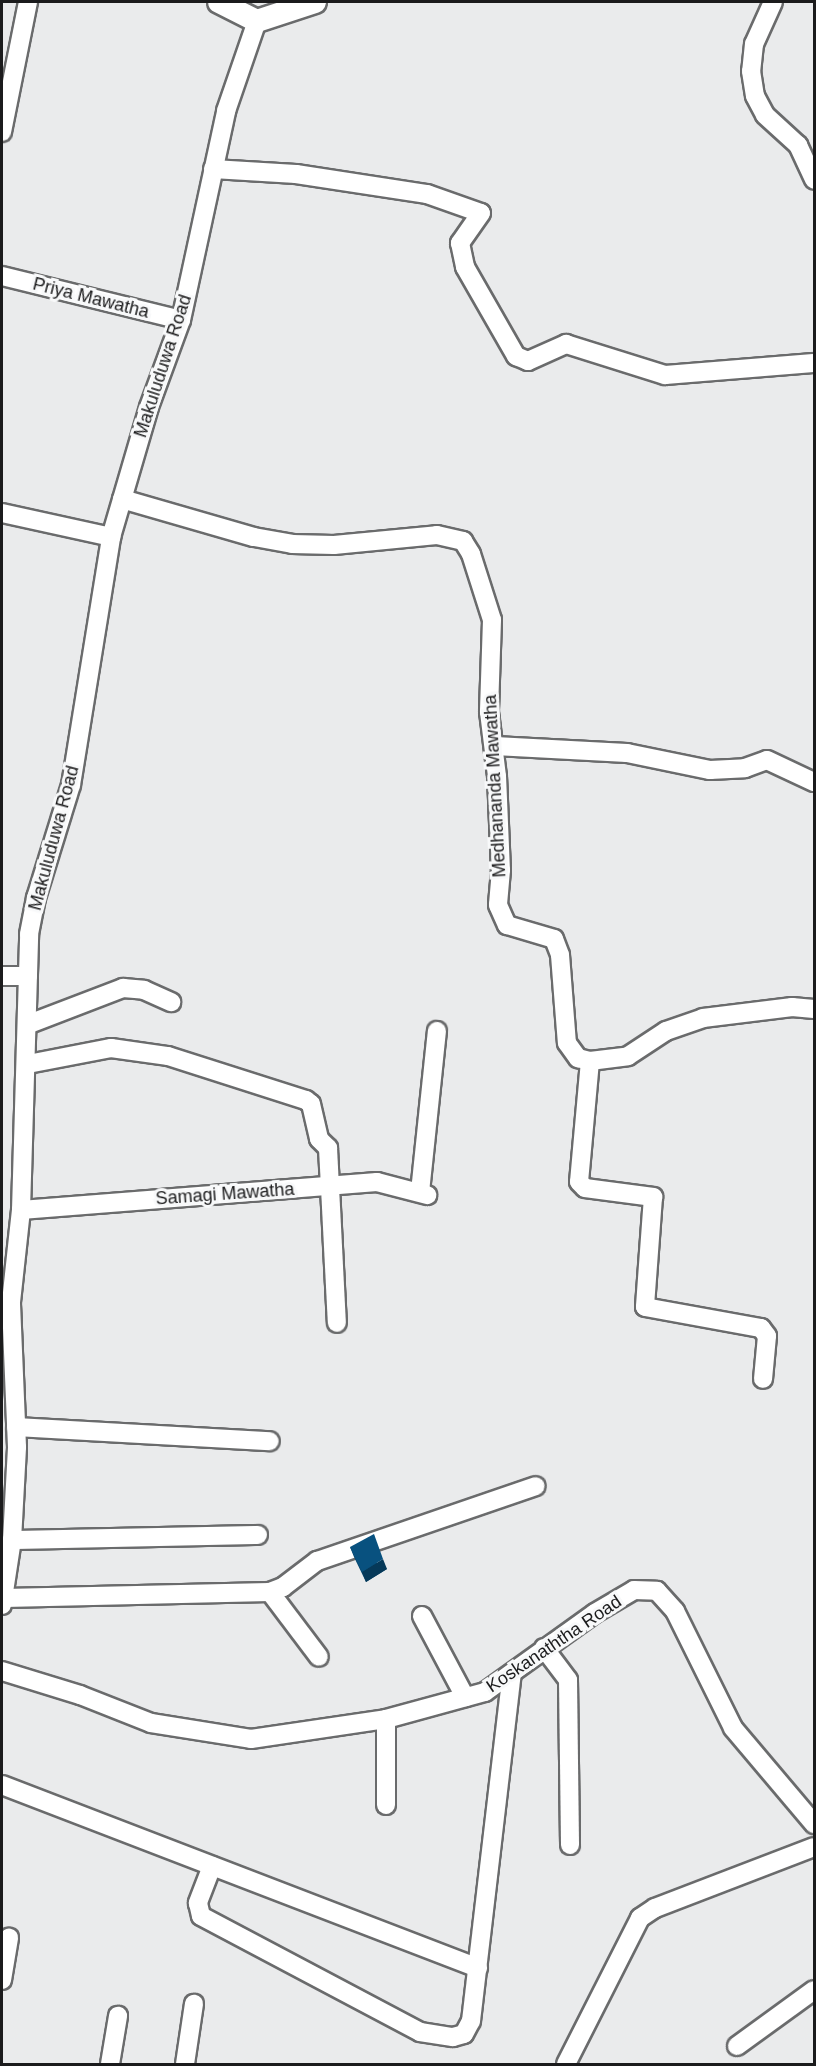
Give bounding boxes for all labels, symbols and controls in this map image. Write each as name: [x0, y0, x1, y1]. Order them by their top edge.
street label: Priya Mawatha: [31, 273, 151, 323]
street label: Makuluduwa Road: [130, 292, 196, 440]
street label: Medhananda Mawatha: [479, 694, 511, 878]
street label: Makuluduwa Road: [24, 763, 84, 913]
street label: Samagi Mawatha: [155, 1178, 295, 1210]
street label: Koskanaththa Road: [482, 1591, 626, 1697]

